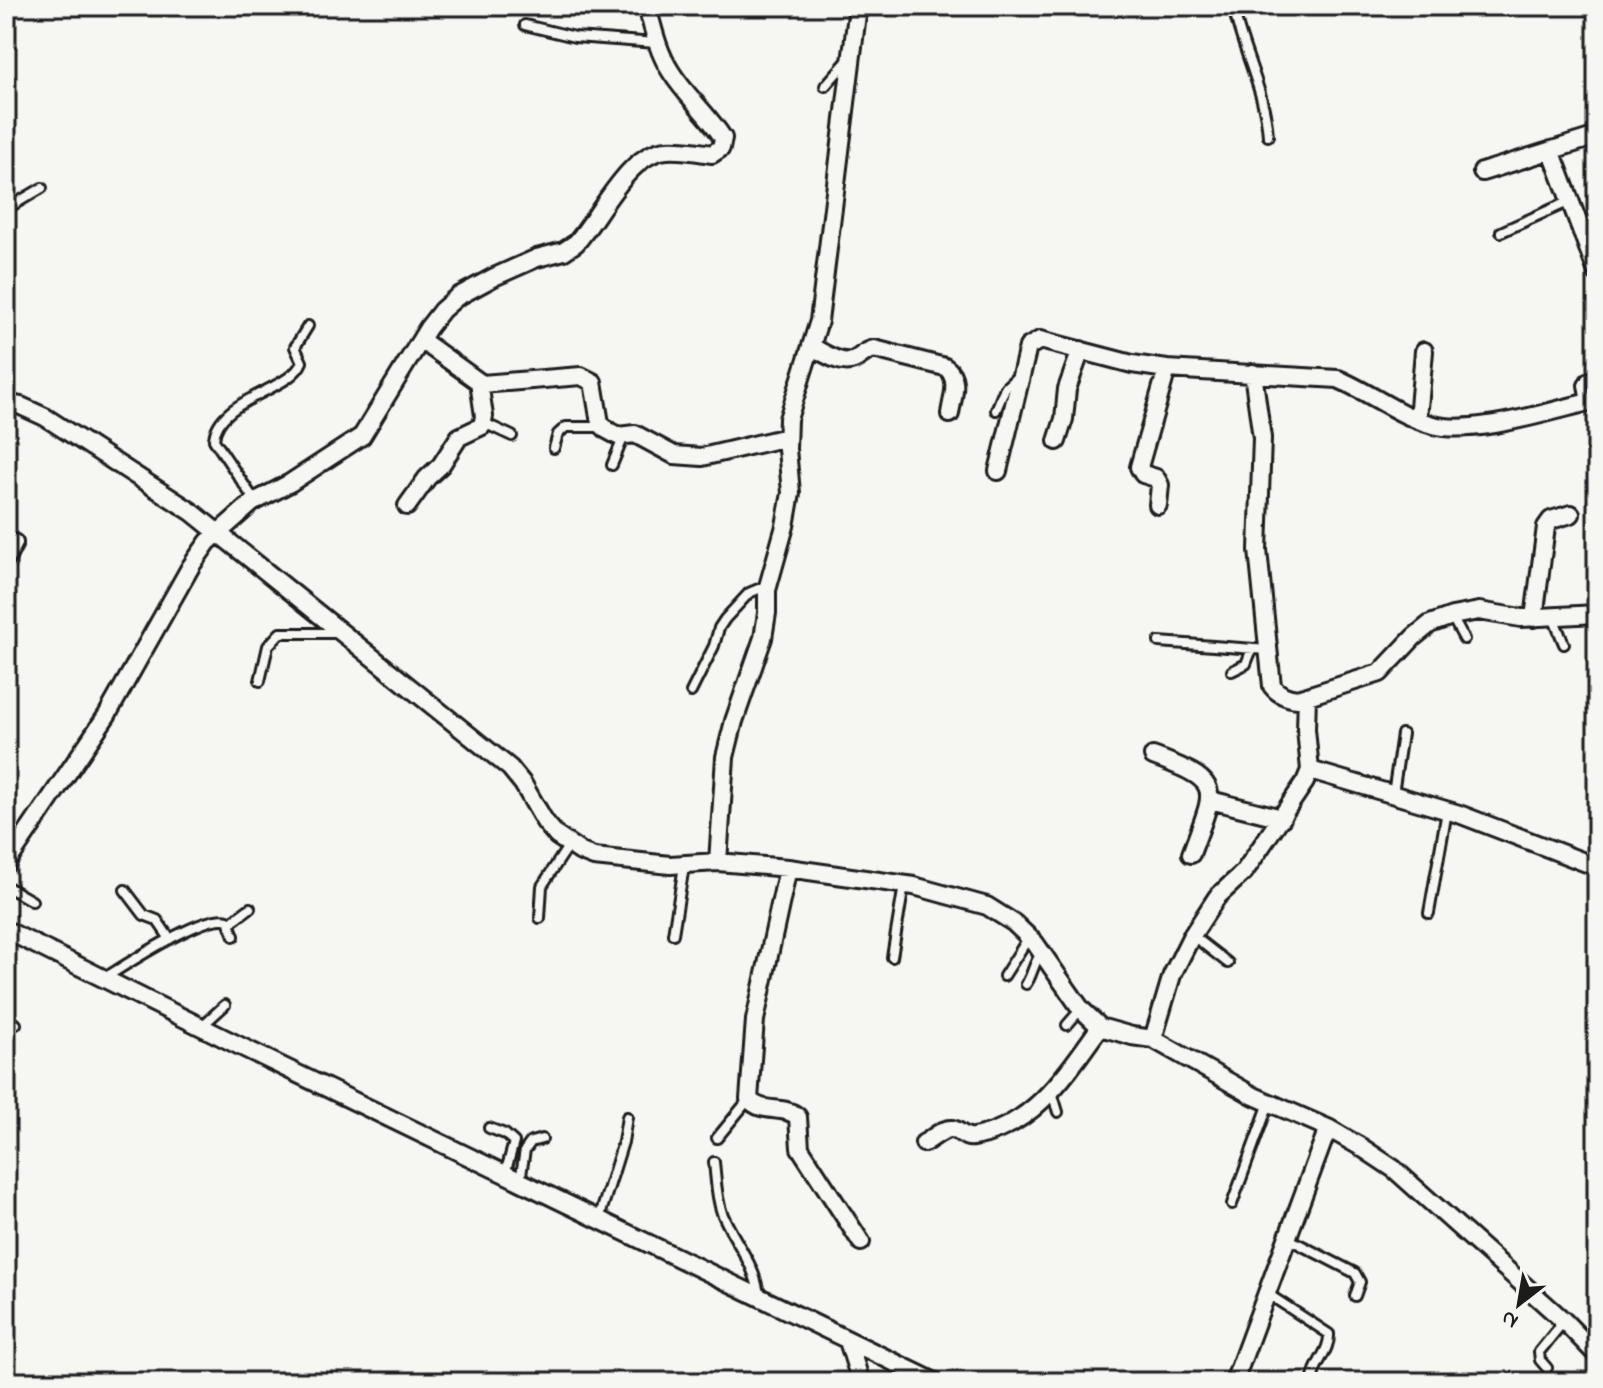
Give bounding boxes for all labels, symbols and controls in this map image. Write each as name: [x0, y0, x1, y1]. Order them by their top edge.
north arrow: [1479, 1264, 1559, 1344]
text: N: [1496, 1301, 1525, 1336]

